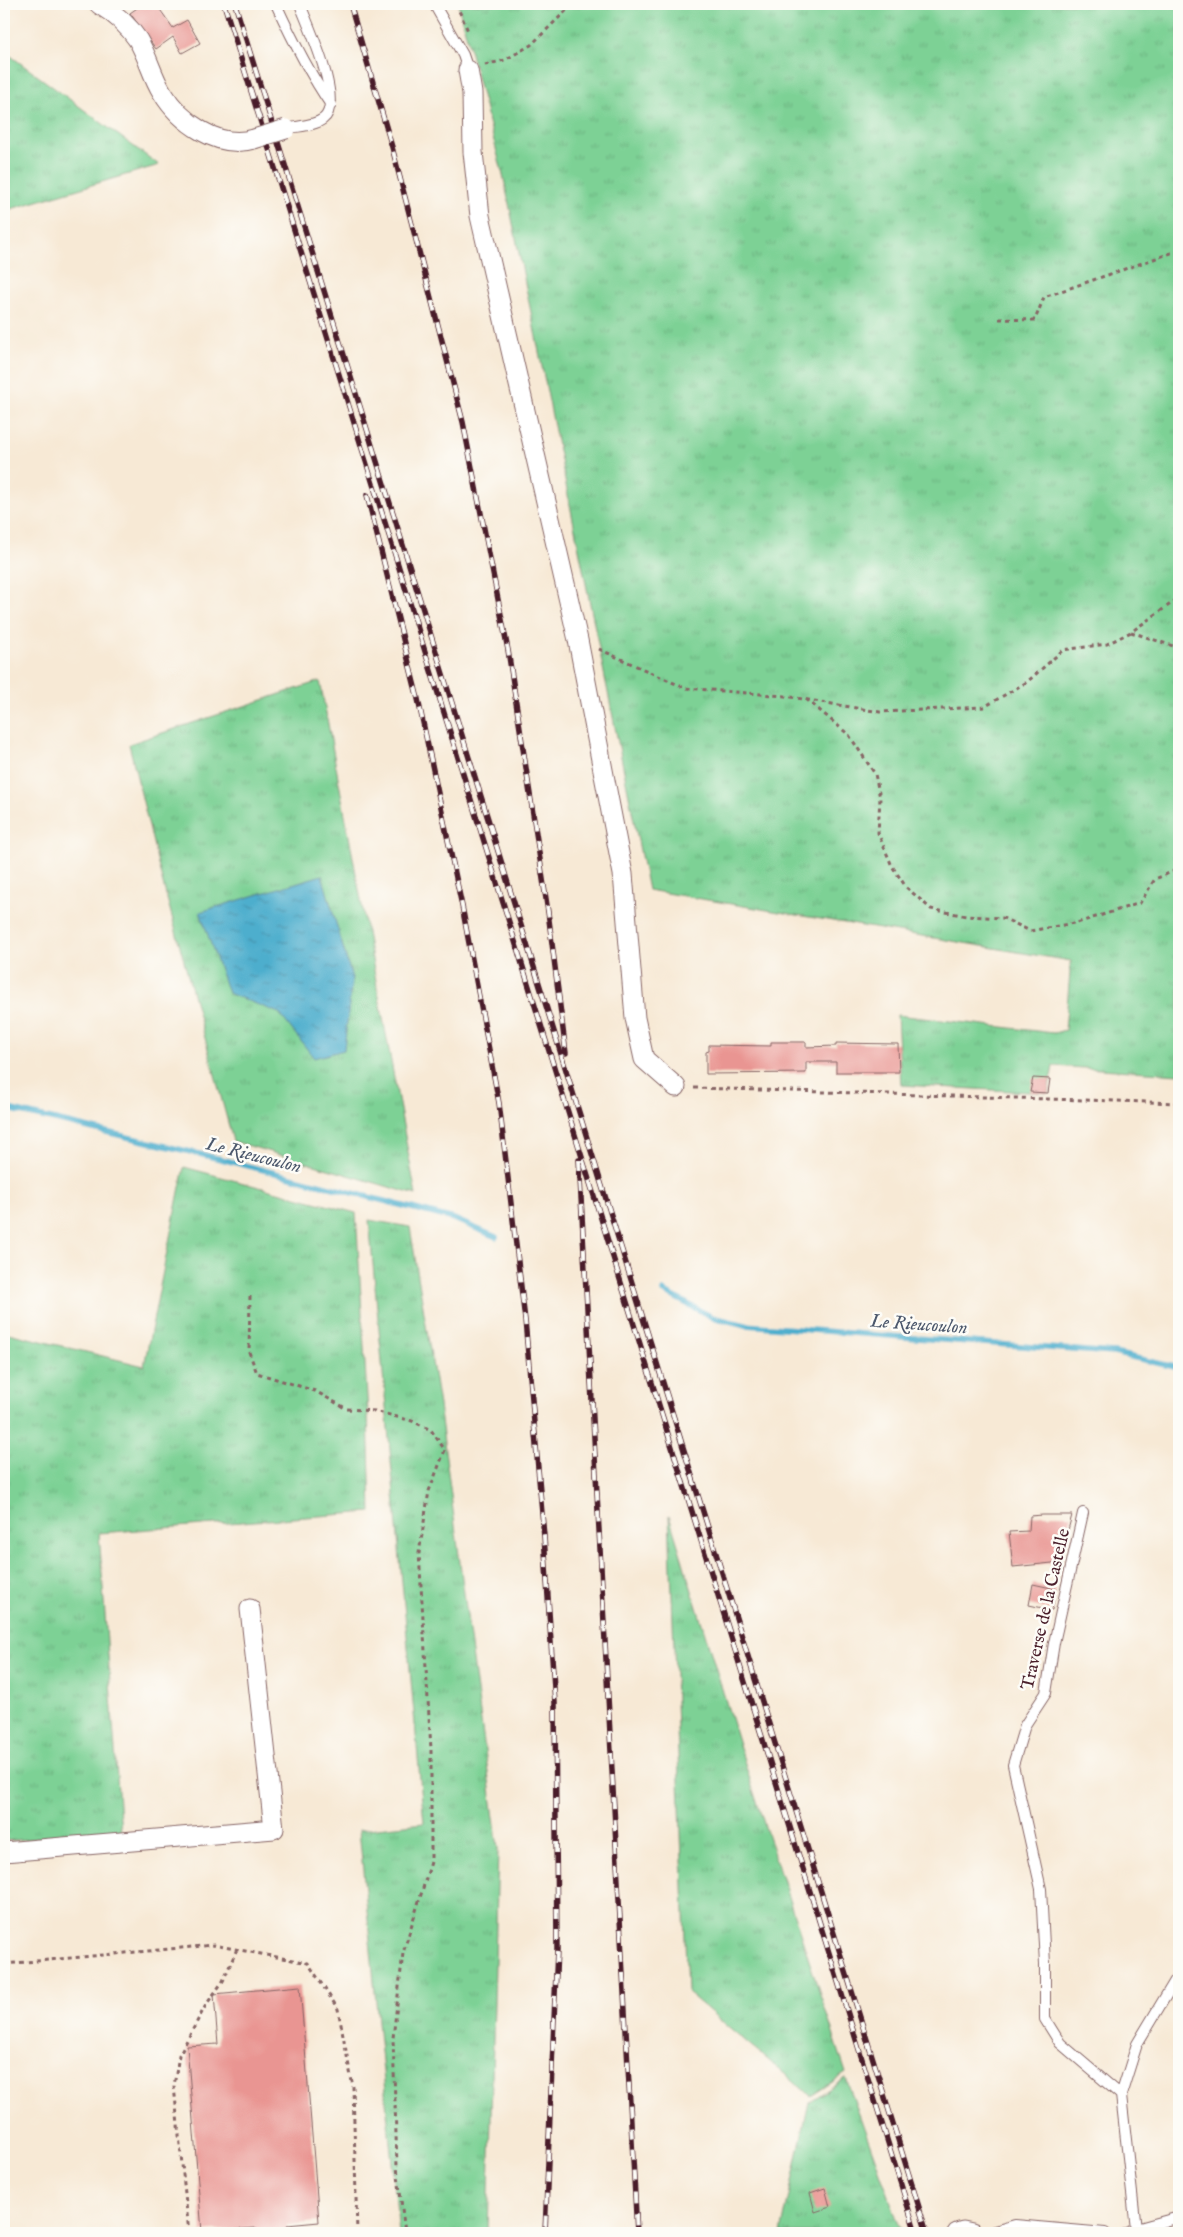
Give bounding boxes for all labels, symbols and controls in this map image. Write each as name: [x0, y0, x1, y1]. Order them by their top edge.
water label: Le Rieucoulon: [202, 1132, 304, 1179]
water label: Le Rieucoulon: [868, 1310, 968, 1340]
street label: Traverse de la Castelle: [1017, 1526, 1076, 1692]

